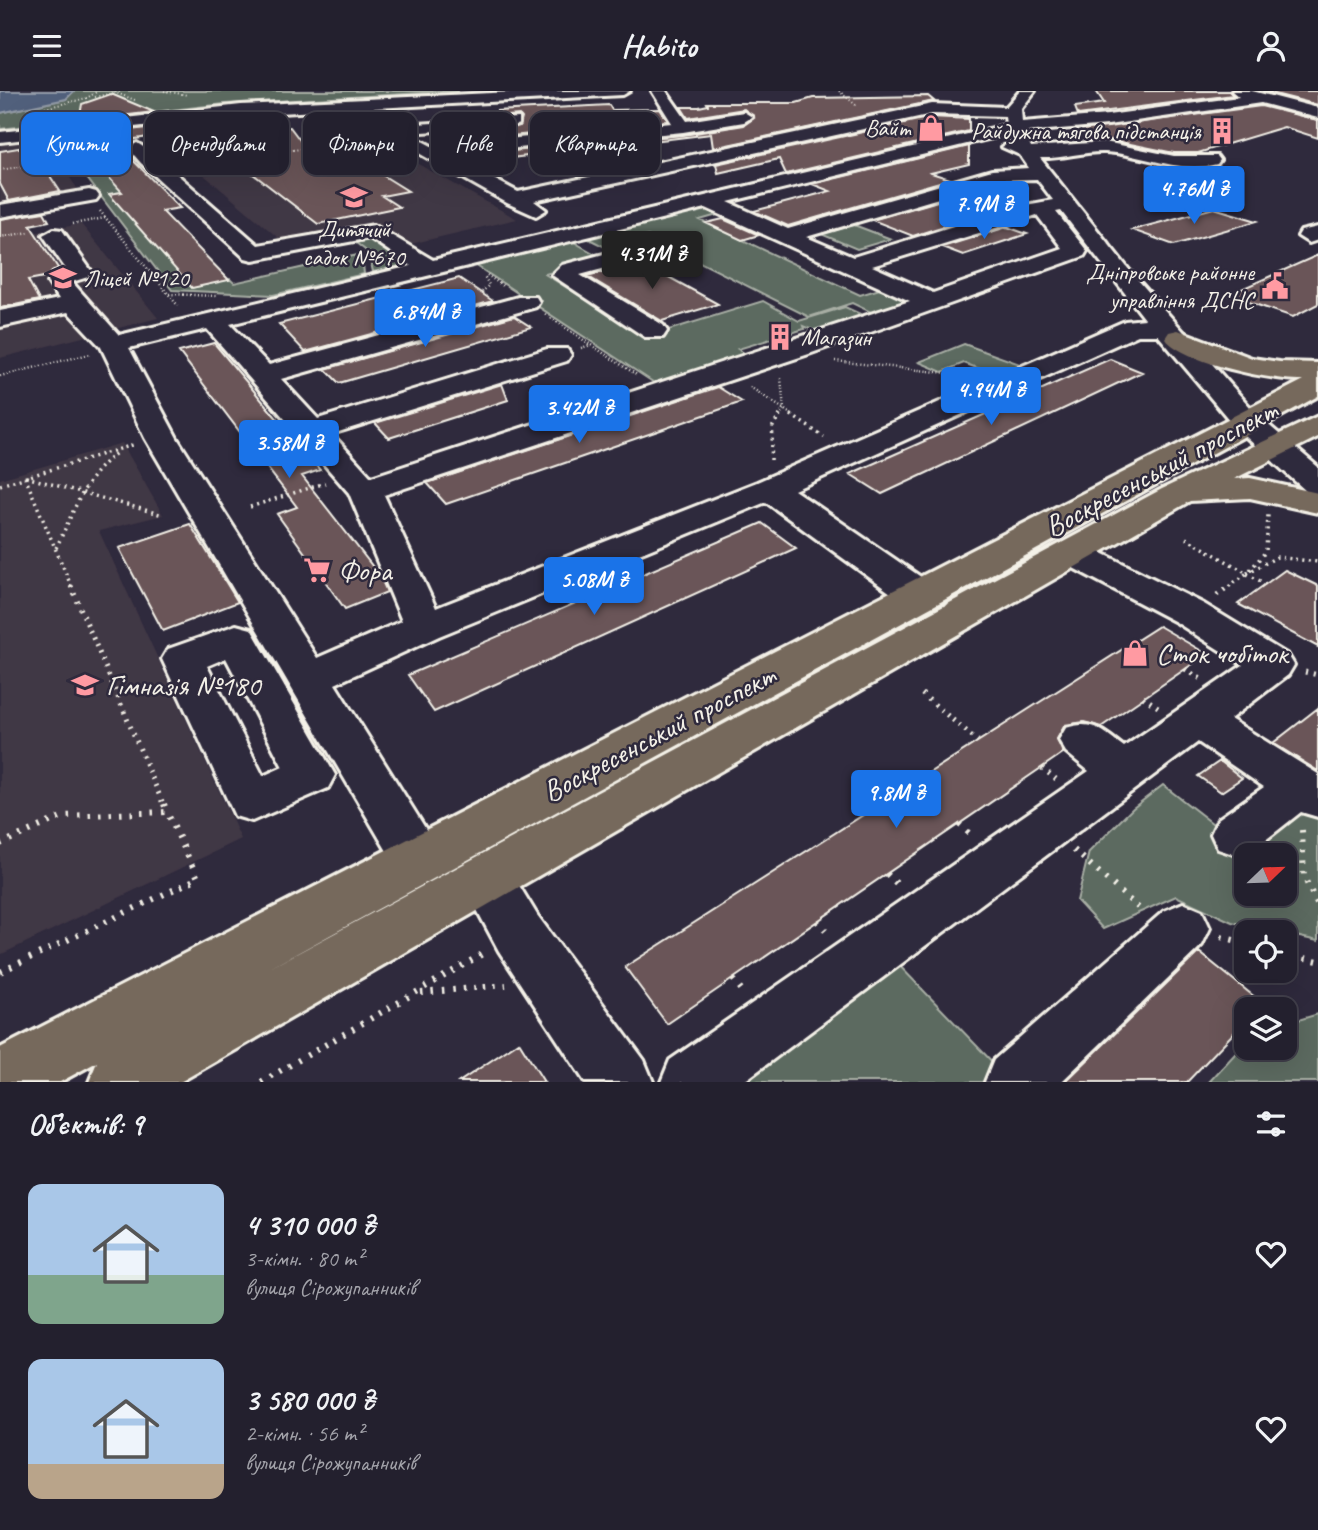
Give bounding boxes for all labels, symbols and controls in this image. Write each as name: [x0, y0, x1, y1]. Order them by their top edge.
text: Habito: [621, 25, 697, 66]
icon: menu: [28, 27, 66, 65]
icon: person: [1252, 27, 1290, 65]
chip: Купити: [21, 112, 131, 175]
chip: Орендувати: [145, 112, 289, 175]
chip: Фільтри: [303, 112, 417, 175]
chip: Нове: [431, 112, 516, 175]
chip: Квартира: [530, 112, 660, 175]
place label: Вайт: [865, 113, 912, 143]
shop icon: Вайт: [916, 113, 946, 143]
place label: Райдужна тягова пiдстанцiя: [971, 116, 1202, 146]
building icon: Райдужна тягова пiдстанцiя: [1207, 116, 1237, 146]
pin: 4.76M ₴: [1129, 167, 1259, 226]
text: 4.76M ₴: [1160, 174, 1228, 203]
pin: 7.9M ₴: [927, 181, 1041, 241]
school or university icon: Дитячий садок №670: [339, 182, 369, 212]
text: 7.9M ₴: [955, 189, 1013, 218]
place label: Дитячий садок №670: [303, 214, 407, 272]
pin: 4.31M ₴: [587, 231, 717, 291]
text: 4.31M ₴: [618, 239, 686, 268]
place label: Дніпровське районне управління ДСНС: [1086, 257, 1256, 315]
school or university icon: Ліцей №120: [48, 263, 78, 293]
place label: Ліцей №120: [84, 263, 191, 293]
public building icon: Дніпровське районне управління ДСНС: [1260, 271, 1290, 301]
pin: 6.84M ₴: [360, 289, 490, 349]
text: 6.84M ₴: [391, 297, 459, 326]
building icon: Магазин: [765, 322, 795, 352]
place label: Магазин: [801, 322, 873, 352]
pin: 4.94M ₴: [926, 367, 1056, 427]
text: 4.94M ₴: [957, 375, 1025, 404]
pin: 3.42M ₴: [514, 385, 644, 445]
street label: Воскресенський проспект: [1038, 390, 1285, 545]
text: 3.42M ₴: [545, 393, 613, 422]
pin: 3.58M ₴: [224, 421, 354, 480]
text: 3.58M ₴: [255, 428, 323, 457]
place label: Фора: [338, 551, 394, 589]
supermarket icon: Фора: [302, 555, 332, 585]
pin: 5.08M ₴: [529, 557, 659, 617]
text: 5.08M ₴: [560, 565, 628, 594]
place label: Сток чобіток: [1156, 634, 1290, 672]
shop icon: Сток чобіток: [1120, 638, 1150, 668]
street label: Воскресенський проспект: [536, 655, 783, 810]
place label: Гімназія №180: [106, 666, 263, 704]
school or university icon: Гімназія №180: [70, 670, 100, 700]
pin: 9.8M ₴: [839, 771, 953, 830]
text: 9.8M ₴: [867, 778, 925, 807]
north arrow: [1234, 843, 1297, 907]
map controls: [1234, 843, 1297, 1060]
button: locate: [1234, 920, 1297, 983]
button: layers: [1234, 997, 1297, 1060]
text: Об’єктів: 9: [28, 1105, 143, 1143]
icon: filters: [1252, 1105, 1290, 1143]
text: 4 310 000 ₴: [245, 1206, 375, 1244]
icon: home: [84, 1212, 168, 1296]
icon: heart: [1252, 1235, 1290, 1273]
text: 3-кімн. · 80 m²: [245, 1244, 363, 1273]
text: вулиця Сірожупанників: [245, 1273, 416, 1302]
text: 3 580 000 ₴: [245, 1381, 375, 1419]
icon: home: [84, 1387, 168, 1471]
icon: heart: [1252, 1410, 1290, 1448]
text: 2-кімн. · 56 m²: [245, 1419, 363, 1448]
text: вулиця Сірожупанників: [245, 1448, 416, 1477]

